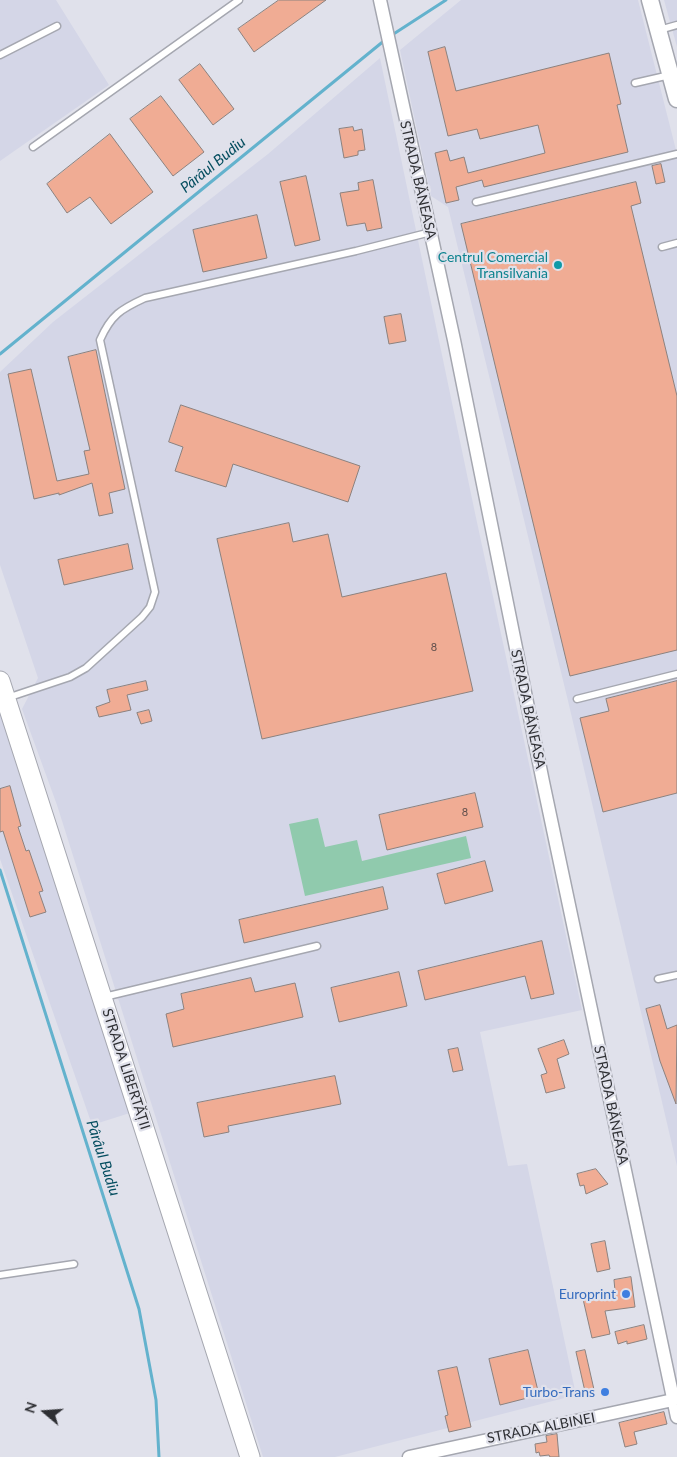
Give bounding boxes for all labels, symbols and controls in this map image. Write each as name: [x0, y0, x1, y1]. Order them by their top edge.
street label: STRADA BĂNEASA: [396, 119, 440, 241]
water label: Pârâul Budiu: [177, 133, 249, 197]
place label: Centrul Comercial Transilvania: [438, 249, 548, 282]
marker: Centrul Comercial Transilvania: [552, 259, 564, 271]
house number: 8: [431, 640, 437, 654]
street label: STRADA BĂNEASA: [507, 648, 549, 770]
house number: 8: [462, 805, 468, 819]
street label: STRADA LIBERTĂȚII: [99, 1006, 153, 1132]
street label: STRADA BĂNEASA: [590, 1044, 632, 1166]
water label: Pârâul Budiu: [82, 1118, 124, 1198]
place label: Europrint: [559, 1286, 616, 1302]
marker: Europrint: [620, 1288, 632, 1300]
place label: Turbo-Trans: [523, 1384, 595, 1400]
marker: Turbo-Trans: [599, 1386, 611, 1398]
north arrow: [20, 1387, 70, 1437]
text: N: [21, 1399, 40, 1415]
street label: STRADA ALBINEI: [485, 1409, 597, 1447]

